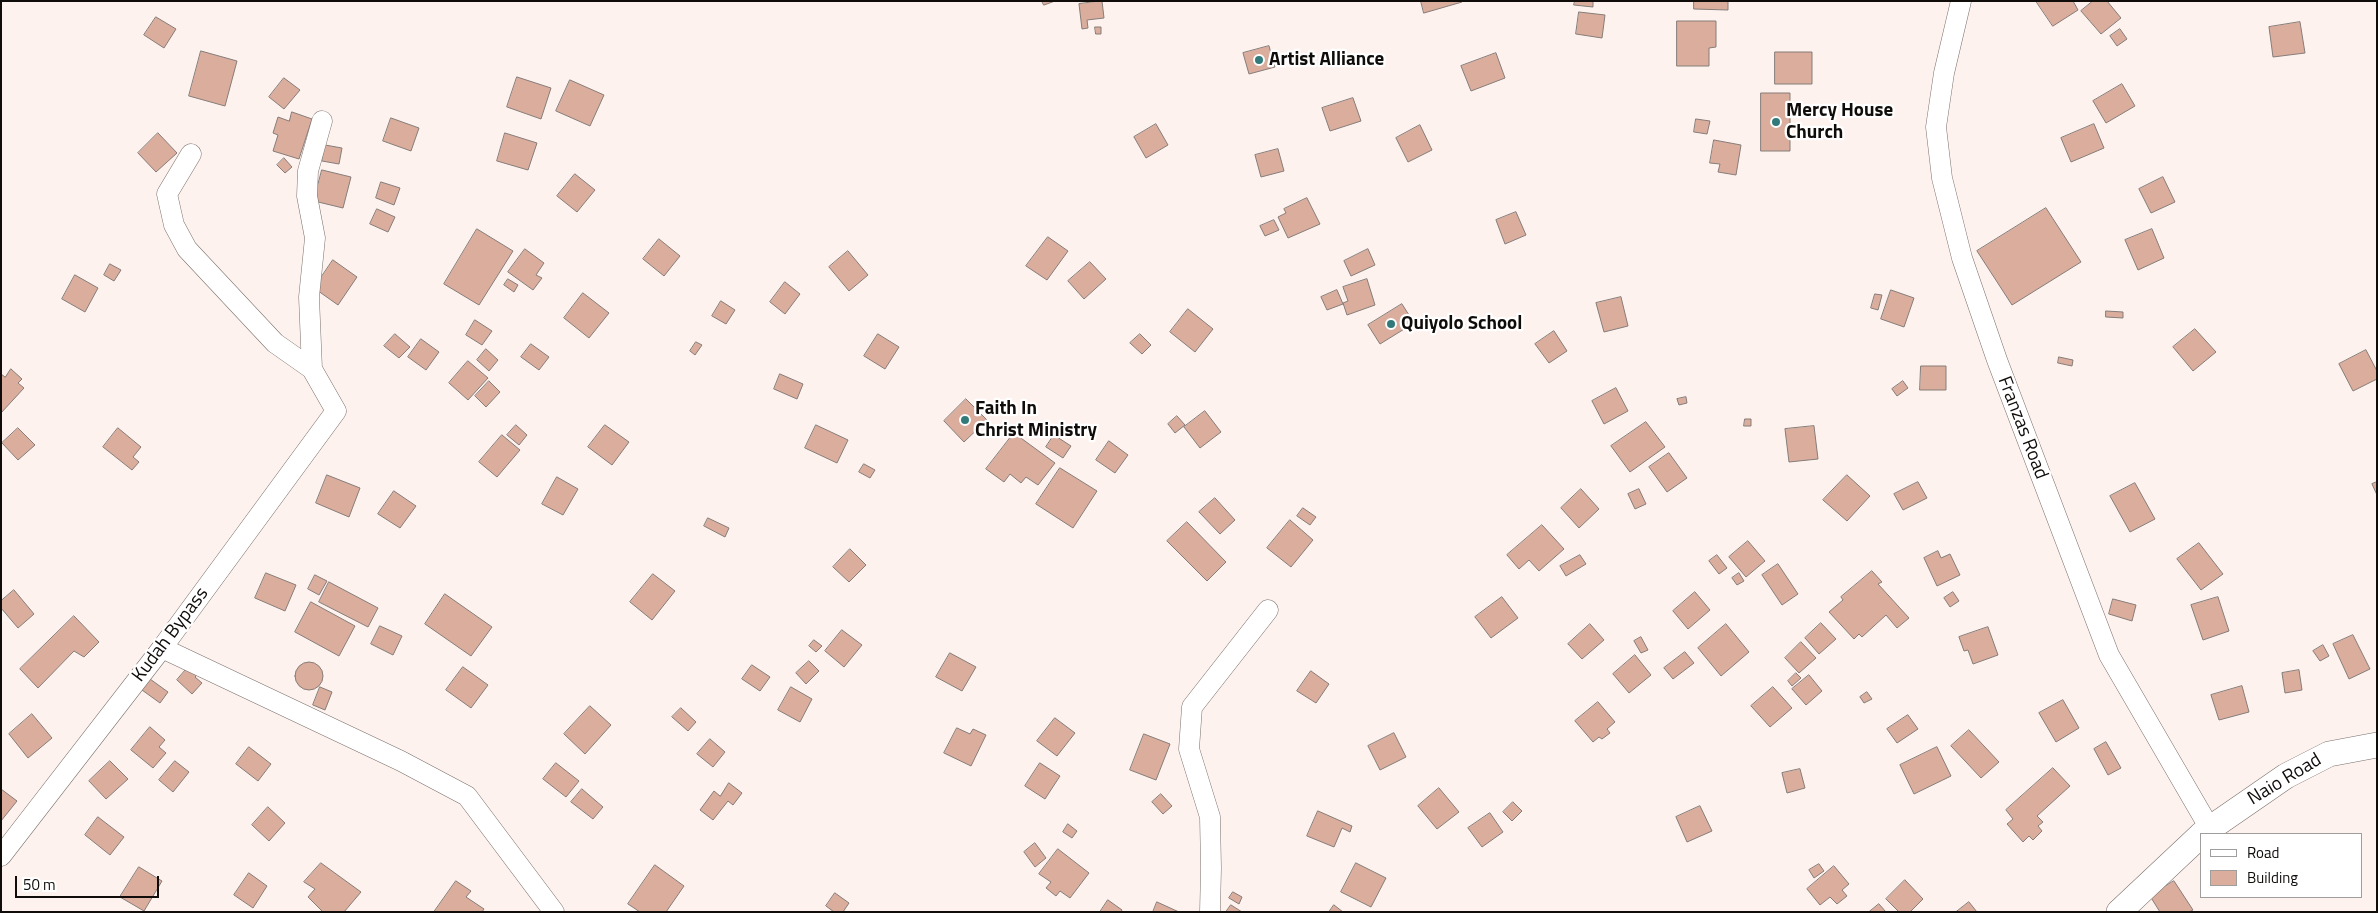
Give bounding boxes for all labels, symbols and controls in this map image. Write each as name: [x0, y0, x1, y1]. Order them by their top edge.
place label: Artist Alliance: [1269, 49, 1384, 71]
marker: Artist Alliance: [1253, 54, 1265, 66]
place label: Mercy House Church: [1786, 100, 1893, 144]
marker: Mercy House Church: [1770, 116, 1782, 128]
place label: Quiyolo School: [1401, 313, 1522, 335]
marker: Quiyolo School: [1385, 318, 1397, 330]
street label: Franzas Road: [1992, 373, 2052, 483]
place label: Faith In Christ Ministry: [975, 398, 1097, 442]
marker: Faith In Christ Ministry: [959, 414, 971, 426]
street label: Kudah Bypass: [128, 583, 214, 687]
street label: Naio Road: [2244, 749, 2326, 811]
legend: [2200, 833, 2363, 898]
text: Road: [2247, 841, 2279, 864]
scale bar: [18, 866, 161, 898]
text: Building: [2247, 866, 2298, 889]
text: 50 m: [23, 873, 56, 896]

